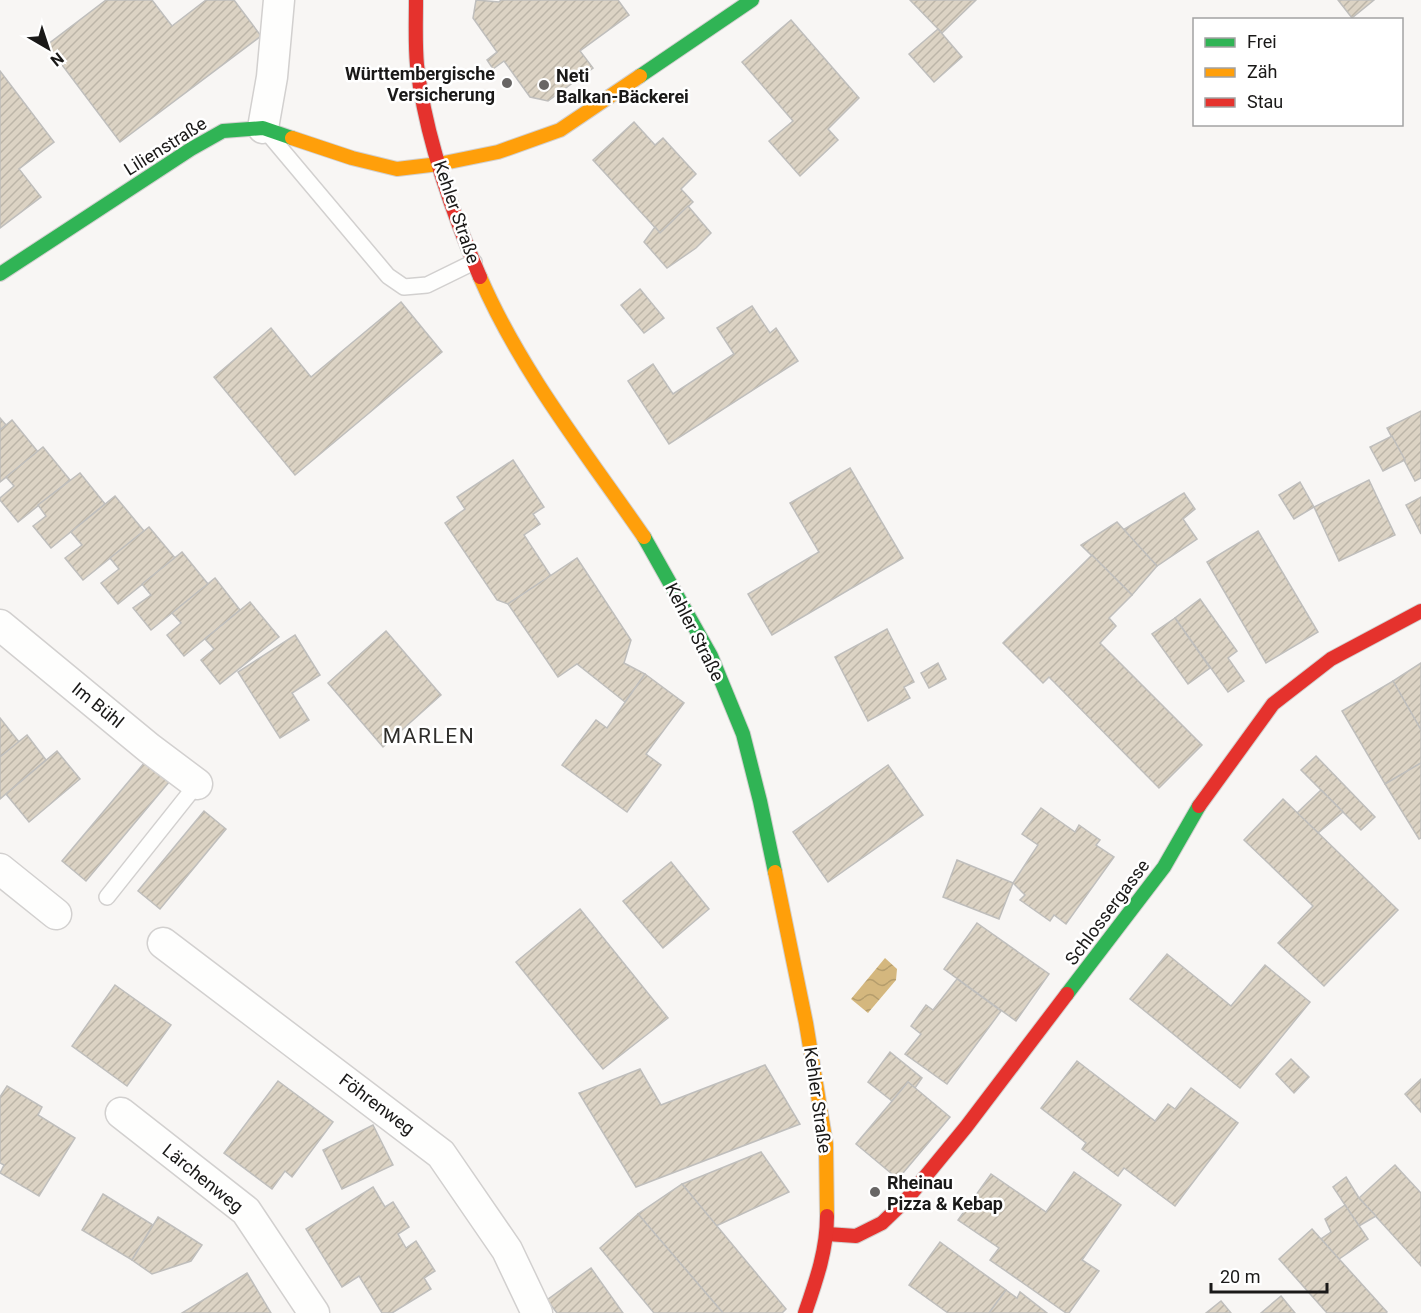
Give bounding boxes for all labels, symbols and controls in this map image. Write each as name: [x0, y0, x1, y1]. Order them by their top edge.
north arrow: [18, 18, 78, 78]
legend: [1193, 18, 1403, 126]
text: Frei: [1247, 31, 1277, 52]
text: N: [47, 48, 67, 70]
text: Zäh: [1247, 61, 1278, 82]
place label: Württembergische Versicherung: [345, 63, 495, 105]
place label: Neti Balkan-Bäckerei: [556, 65, 689, 107]
marker: Württembergische Versicherung: [500, 76, 514, 90]
marker: Neti Balkan-Bäckerei: [537, 78, 551, 92]
text: Stau: [1247, 91, 1283, 112]
street label: Lilienstraße: [120, 112, 210, 180]
street label: Kehler Straße: [430, 158, 484, 266]
street label: Kehler Straße: [661, 579, 729, 685]
street label: Im Bühl: [68, 678, 128, 732]
district label: MARLEN: [383, 724, 475, 748]
street label: Schlossergasse: [1060, 855, 1154, 969]
street label: Kehler Straße: [800, 1045, 836, 1155]
street label: Föhrenweg: [335, 1069, 419, 1139]
street label: Lärchenweg: [159, 1139, 247, 1217]
place label: Rheinau Pizza & Kebap: [887, 1172, 1003, 1214]
marker: Rheinau Pizza & Kebap: [868, 1185, 882, 1199]
scale bar: [1211, 1256, 1326, 1294]
text: 20 m: [1220, 1266, 1260, 1287]

